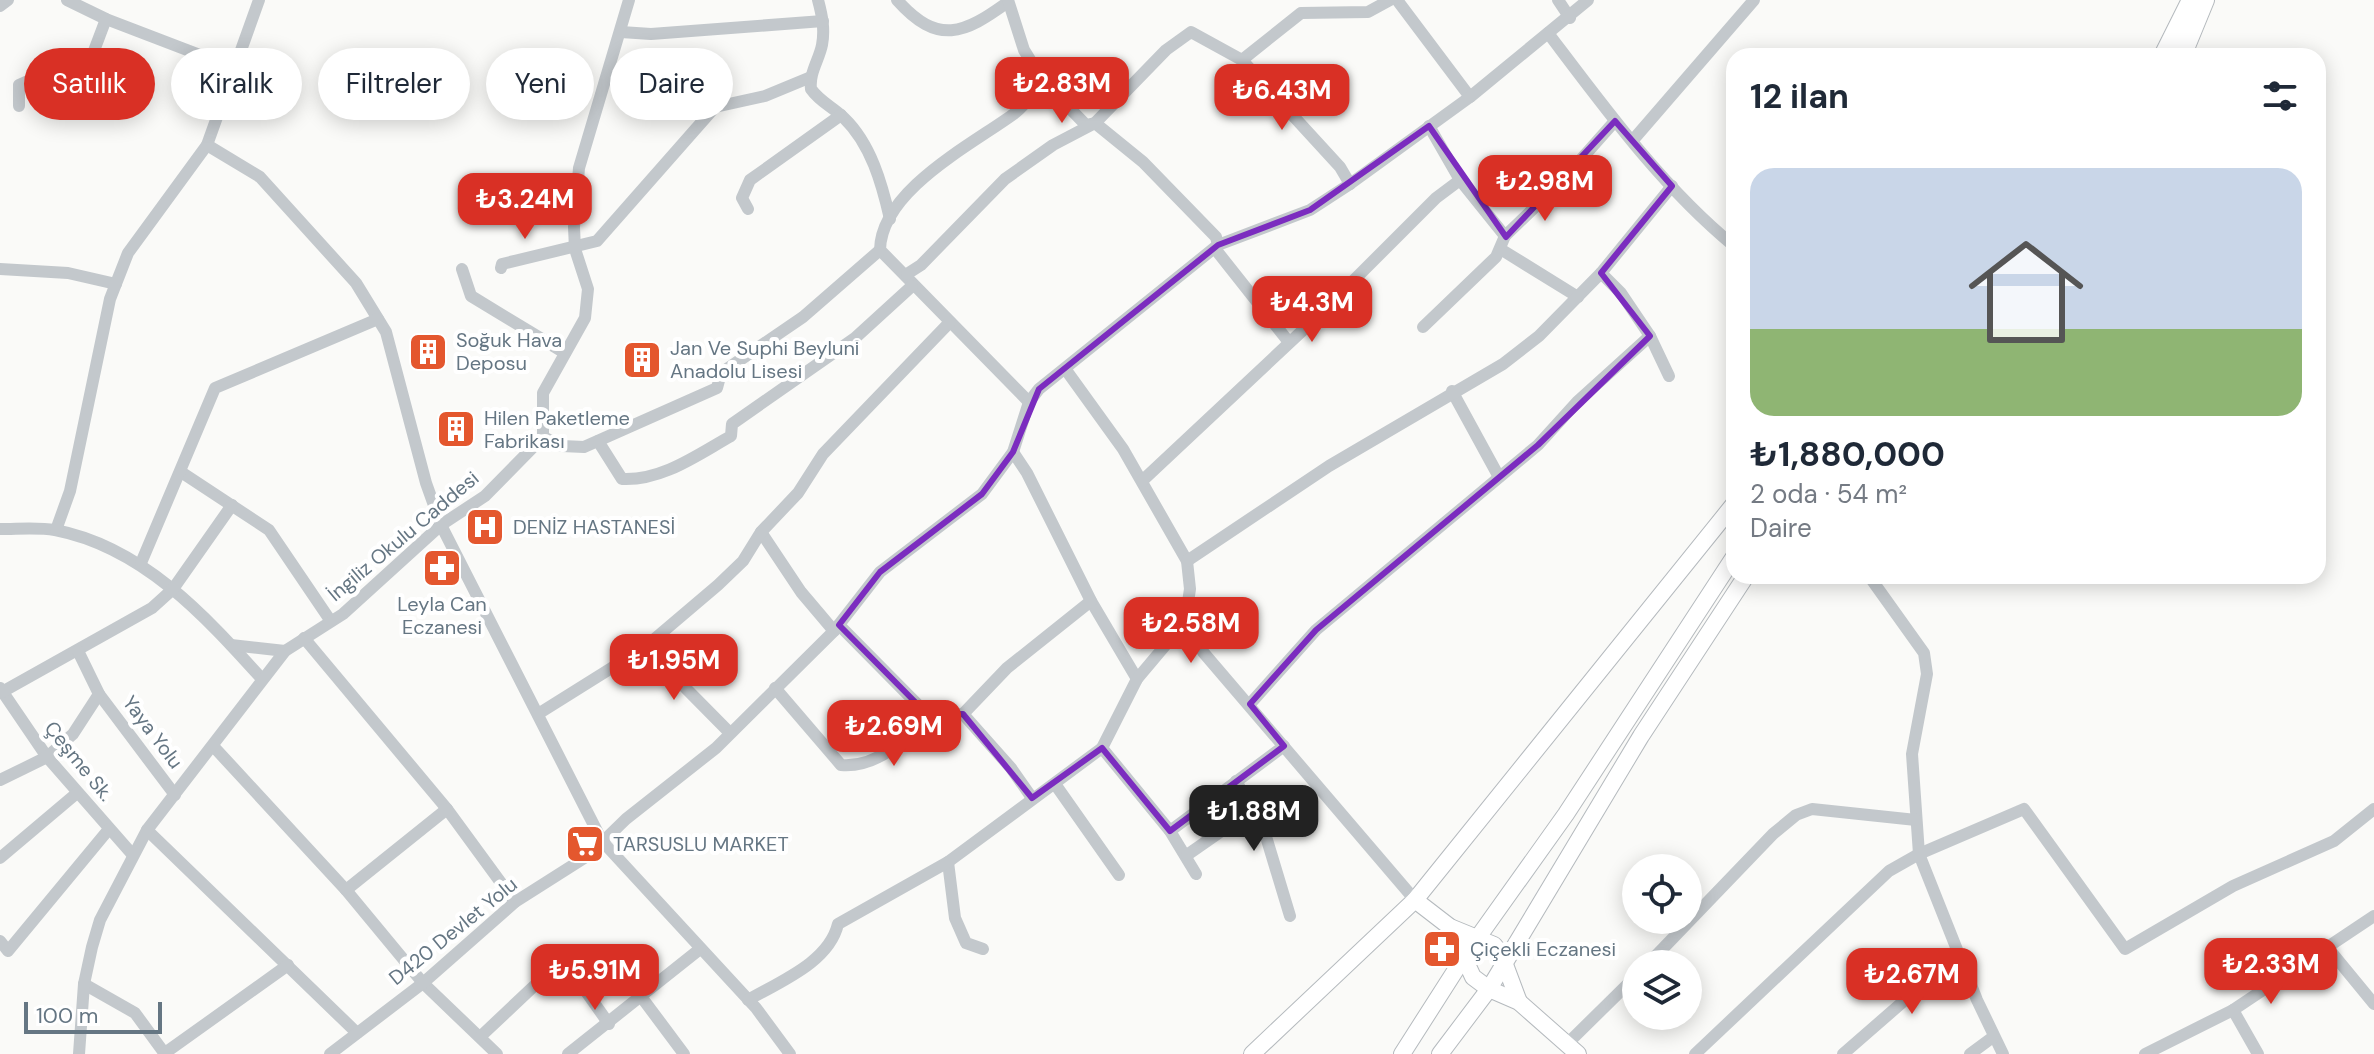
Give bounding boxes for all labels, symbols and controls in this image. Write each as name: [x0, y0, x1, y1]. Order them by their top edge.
chip: Satılık: [24, 48, 155, 120]
chip: Kiralık: [171, 48, 302, 120]
chip: Filtreler: [318, 48, 470, 120]
chip: Yeni: [486, 48, 594, 120]
chip: Daire: [610, 48, 733, 120]
pin: ₺2.83M: [997, 57, 1127, 125]
pin: ₺6.43M: [1217, 64, 1347, 132]
text: ₺2.83M: [1013, 66, 1111, 100]
text: ₺6.43M: [1232, 73, 1332, 107]
text: 12 ilan: [1750, 74, 1849, 119]
icon: filters: [2258, 74, 2302, 118]
pin: ₺2.98M: [1480, 155, 1610, 223]
text: ₺2.98M: [1496, 164, 1594, 198]
pin: ₺3.24M: [460, 173, 590, 241]
text: ₺3.24M: [476, 182, 574, 216]
icon: home: [1954, 220, 2098, 364]
pin: ₺4.3M: [1256, 276, 1368, 344]
text: ₺4.3M: [1270, 285, 1354, 319]
place label: Soğuk Hava Deposu: [456, 327, 562, 376]
building icon: Soğuk Hava Deposu: [407, 331, 449, 373]
place label: Jan Ve Suphi Beyluni Anadolu Lisesi: [670, 335, 859, 384]
building icon: Jan Ve Suphi Beyluni Anadolu Lisesi: [621, 339, 663, 381]
place label: Hilen Paketleme Fabrikası: [484, 405, 630, 454]
building icon: Hilen Paketleme Fabrikası: [435, 408, 477, 450]
text: ₺1,880,000: [1750, 432, 1945, 477]
street label: İngiliz Okulu Caddesi: [322, 465, 484, 607]
text: 2 oda · 54 m²: [1750, 477, 1907, 511]
hospital icon: DENİZ HASTANESİ: [464, 506, 506, 548]
text: Daire: [1750, 511, 1812, 545]
place label: DENİZ HASTANESİ: [513, 514, 675, 540]
pharmacy icon: Leyla Can Eczanesi: [421, 547, 463, 589]
place label: Leyla Can Eczanesi: [397, 591, 487, 640]
pin: ₺2.58M: [1126, 597, 1256, 665]
text: ₺2.58M: [1142, 606, 1240, 640]
pin: ₺1.95M: [609, 634, 739, 702]
text: ₺1.95M: [628, 643, 720, 677]
street label: Yaya Yolu: [117, 690, 189, 774]
pin: ₺2.69M: [829, 700, 959, 768]
text: ₺2.69M: [845, 709, 943, 743]
street label: Çeşme Sk.: [39, 716, 119, 806]
pin: ₺1.88M: [1189, 785, 1319, 853]
text: ₺1.88M: [1207, 794, 1301, 828]
supermarket icon: TARSUSLU MARKET: [564, 823, 606, 865]
place label: TARSUSLU MARKET: [613, 831, 789, 857]
map controls: [1622, 854, 1702, 1030]
button: locate: [1622, 854, 1702, 934]
street label: D420 Devlet Yolu: [384, 871, 522, 991]
pharmacy icon: Çiçekli Eczanesi: [1421, 928, 1463, 970]
place label: Çiçekli Eczanesi: [1470, 936, 1616, 962]
pin: ₺2.33M: [2206, 938, 2336, 1006]
pin: ₺5.91M: [530, 944, 660, 1012]
text: ₺2.33M: [2222, 947, 2320, 981]
pin: ₺2.67M: [1847, 948, 1977, 1016]
button: layers: [1622, 950, 1702, 1030]
text: ₺5.91M: [549, 953, 641, 987]
text: ₺2.67M: [1864, 957, 1960, 991]
scale bar: [24, 998, 162, 1034]
text: 100 m: [36, 1001, 98, 1030]

